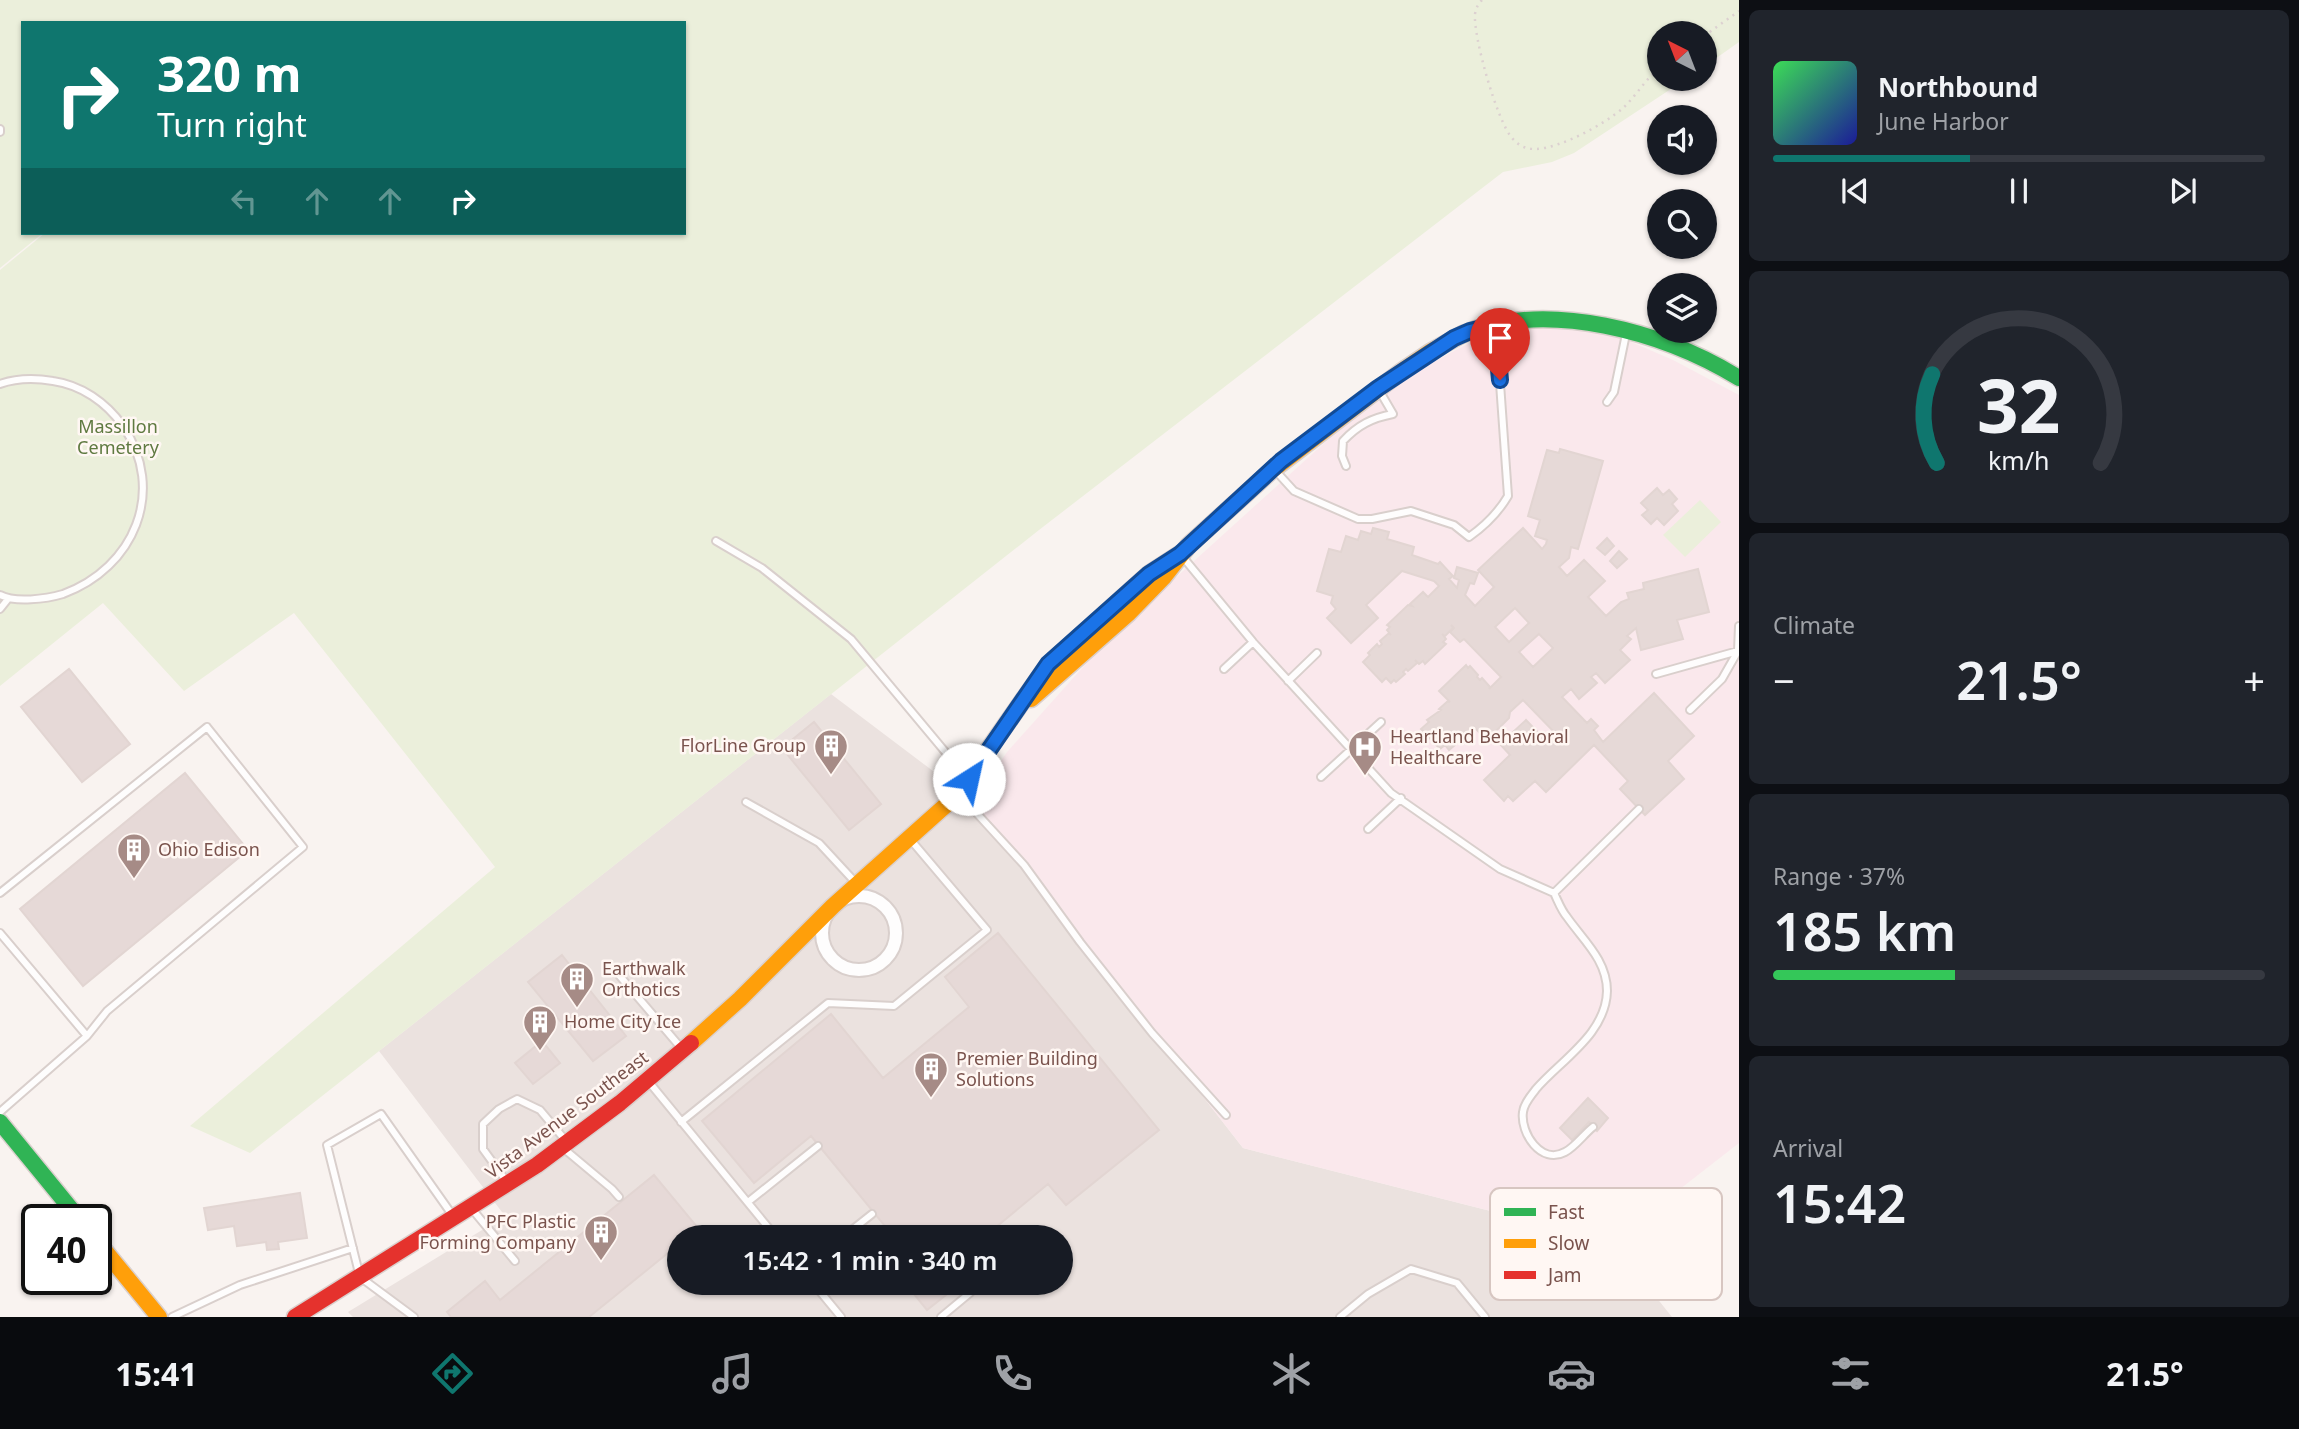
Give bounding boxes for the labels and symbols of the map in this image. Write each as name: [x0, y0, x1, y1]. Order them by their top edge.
north arrow: [1647, 21, 1717, 91]
pin: [1470, 308, 1530, 380]
park label: Massillon Cemetery: [77, 414, 160, 459]
place label: Heartland Behavioral Healthcare: [1390, 724, 1569, 769]
building icon: FlorLine Group: [812, 727, 850, 776]
hospital icon: Heartland Behavioral Healthcare: [1346, 728, 1384, 777]
place label: FlorLine Group: [680, 733, 806, 757]
position arrow: [932, 742, 1006, 816]
building icon: Ohio Edison: [115, 831, 153, 880]
place label: Ohio Edison: [158, 837, 260, 861]
place label: Earthwalk Orthotics: [602, 956, 686, 1001]
building icon: Earthwalk Orthotics: [558, 960, 596, 1009]
building icon: Home City Ice: [521, 1003, 559, 1052]
place label: Home City Ice: [564, 1009, 681, 1033]
street label: Vista Avenue Southeast: [480, 1045, 653, 1183]
place label: Premier Building Solutions: [956, 1046, 1098, 1091]
building icon: Premier Building Solutions: [912, 1050, 950, 1099]
legend: [1490, 1188, 1722, 1300]
text: Fast: [1548, 1199, 1585, 1225]
speed limit sign: 40: [21, 1204, 112, 1295]
place label: PFC Plastic Forming Company: [419, 1209, 577, 1254]
building icon: PFC Plastic Forming Company: [582, 1213, 620, 1262]
text: Slow: [1548, 1230, 1589, 1256]
text: Jam: [1546, 1262, 1582, 1288]

